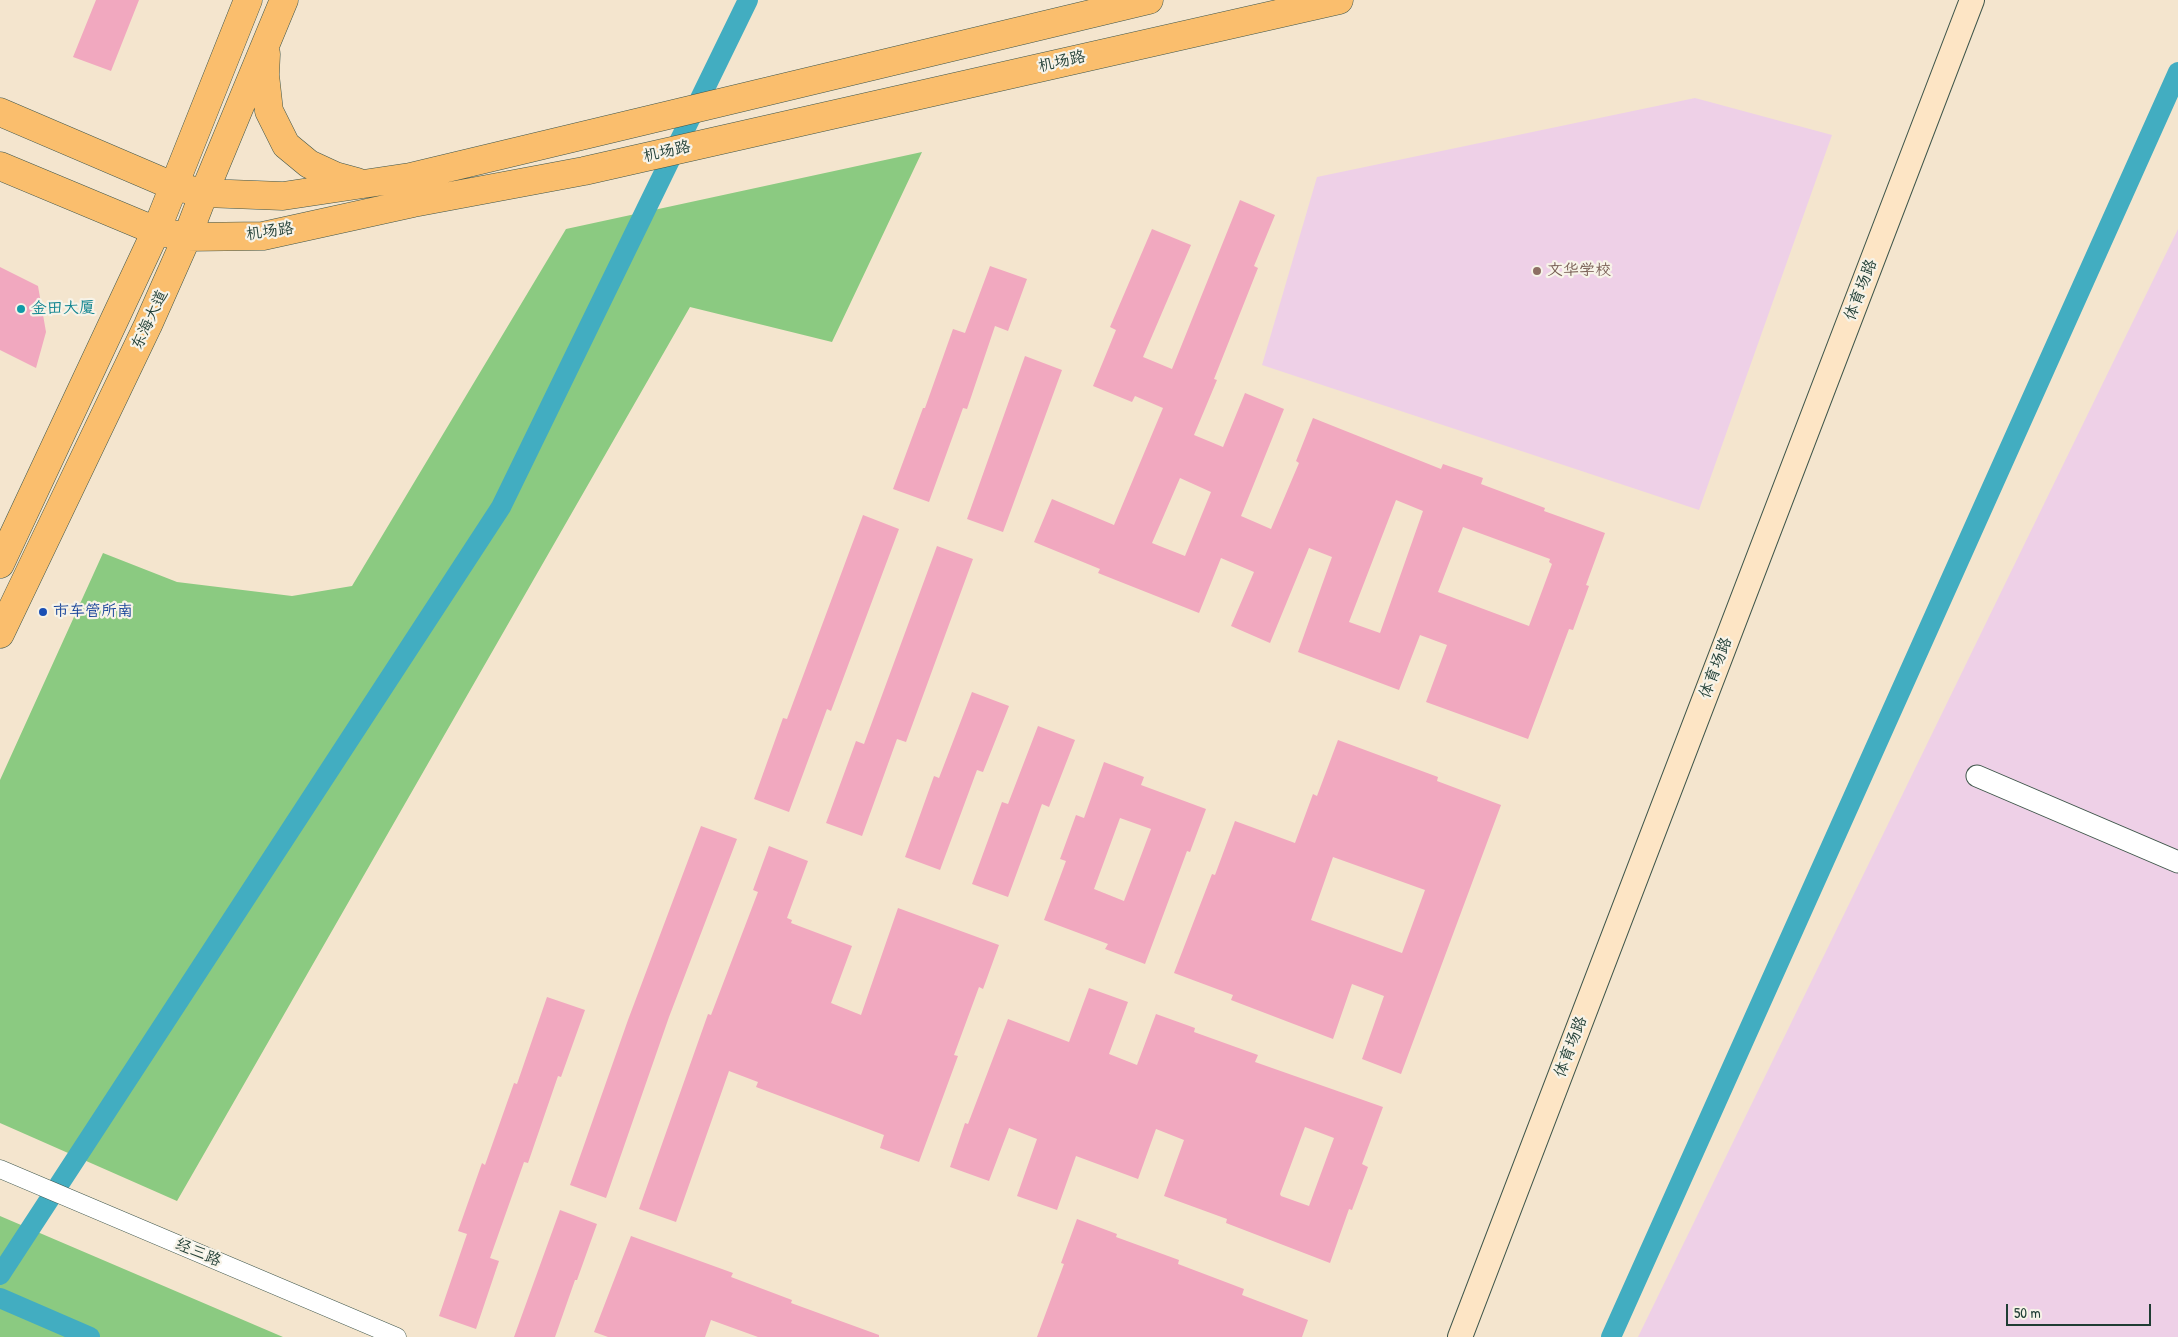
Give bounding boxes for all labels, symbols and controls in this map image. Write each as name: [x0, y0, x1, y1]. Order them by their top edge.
street label: 机场路: [1036, 47, 1088, 77]
street label: 机场路: [641, 137, 693, 167]
street label: 机场路: [245, 219, 295, 245]
street label: 体育场路: [1841, 257, 1881, 323]
place label: 文华学校: [1547, 261, 1611, 281]
marker: 文华学校: [1531, 265, 1543, 277]
street label: 东海大道: [128, 287, 172, 353]
place label: 金田大厦: [31, 299, 95, 319]
marker: 金田大厦: [15, 303, 27, 315]
place label: 市车管所南: [53, 602, 133, 622]
marker: 市车管所南: [37, 606, 49, 618]
street label: 体育场路: [1696, 635, 1736, 701]
street label: 体育场路: [1551, 1014, 1591, 1080]
street label: 经三路: [172, 1235, 224, 1271]
scale bar: [2008, 1294, 2153, 1326]
text: 50 m: [2014, 1302, 2041, 1323]

